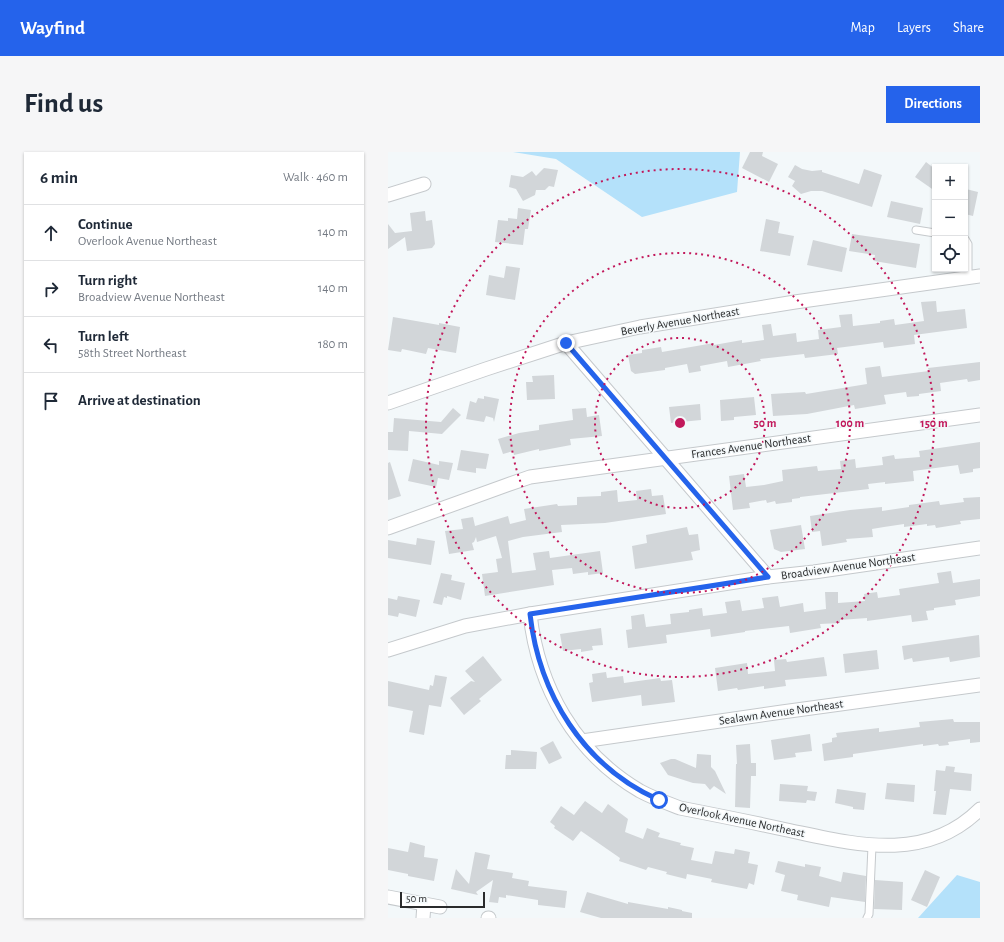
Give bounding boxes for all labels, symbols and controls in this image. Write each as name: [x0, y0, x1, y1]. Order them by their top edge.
text: Wayfind: [20, 19, 85, 38]
text: Map: [850, 21, 875, 35]
text: Layers: [897, 21, 931, 35]
text: Share: [953, 21, 984, 35]
button: Directions: [886, 86, 980, 123]
text: Find us: [24, 90, 103, 118]
map controls: [932, 164, 968, 272]
button: +: [932, 164, 968, 200]
text: 6 min: [40, 169, 78, 186]
text: Walk · 460 m: [283, 171, 348, 184]
button: −: [932, 200, 968, 236]
text: Continue: [78, 217, 133, 232]
icon: ahead: [40, 222, 62, 244]
text: 140 m: [318, 226, 348, 239]
text: Overlook Avenue Northeast: [78, 235, 217, 248]
button: locate: [932, 236, 968, 272]
text: Turn right: [78, 273, 137, 288]
icon: right: [40, 278, 62, 300]
text: 140 m: [318, 282, 348, 295]
text: Broadview Avenue Northeast: [78, 291, 225, 304]
street label: Beverly Avenue Northeast: [620, 305, 741, 338]
text: Turn left: [78, 329, 129, 344]
icon: left: [40, 334, 62, 356]
route end: [557, 334, 575, 352]
text: 180 m: [318, 338, 348, 351]
text: 58th Street Northeast: [78, 347, 186, 360]
icon: arrive: [40, 390, 62, 412]
text: Arrive at destination: [78, 393, 201, 408]
centre of rings: [673, 416, 687, 430]
text: 50 m: [754, 417, 777, 429]
text: 100 m: [836, 417, 864, 429]
text: 150 m: [920, 417, 948, 429]
street label: Frances Avenue Northeast: [690, 432, 812, 460]
street label: Broadview Avenue Northeast: [780, 551, 916, 581]
street label: Sealawn Avenue Northeast: [718, 697, 844, 727]
route start: [650, 791, 668, 809]
street label: Overlook Avenue Northeast: [678, 801, 806, 839]
scale bar: [400, 890, 485, 909]
text: 50 m: [406, 893, 427, 904]

